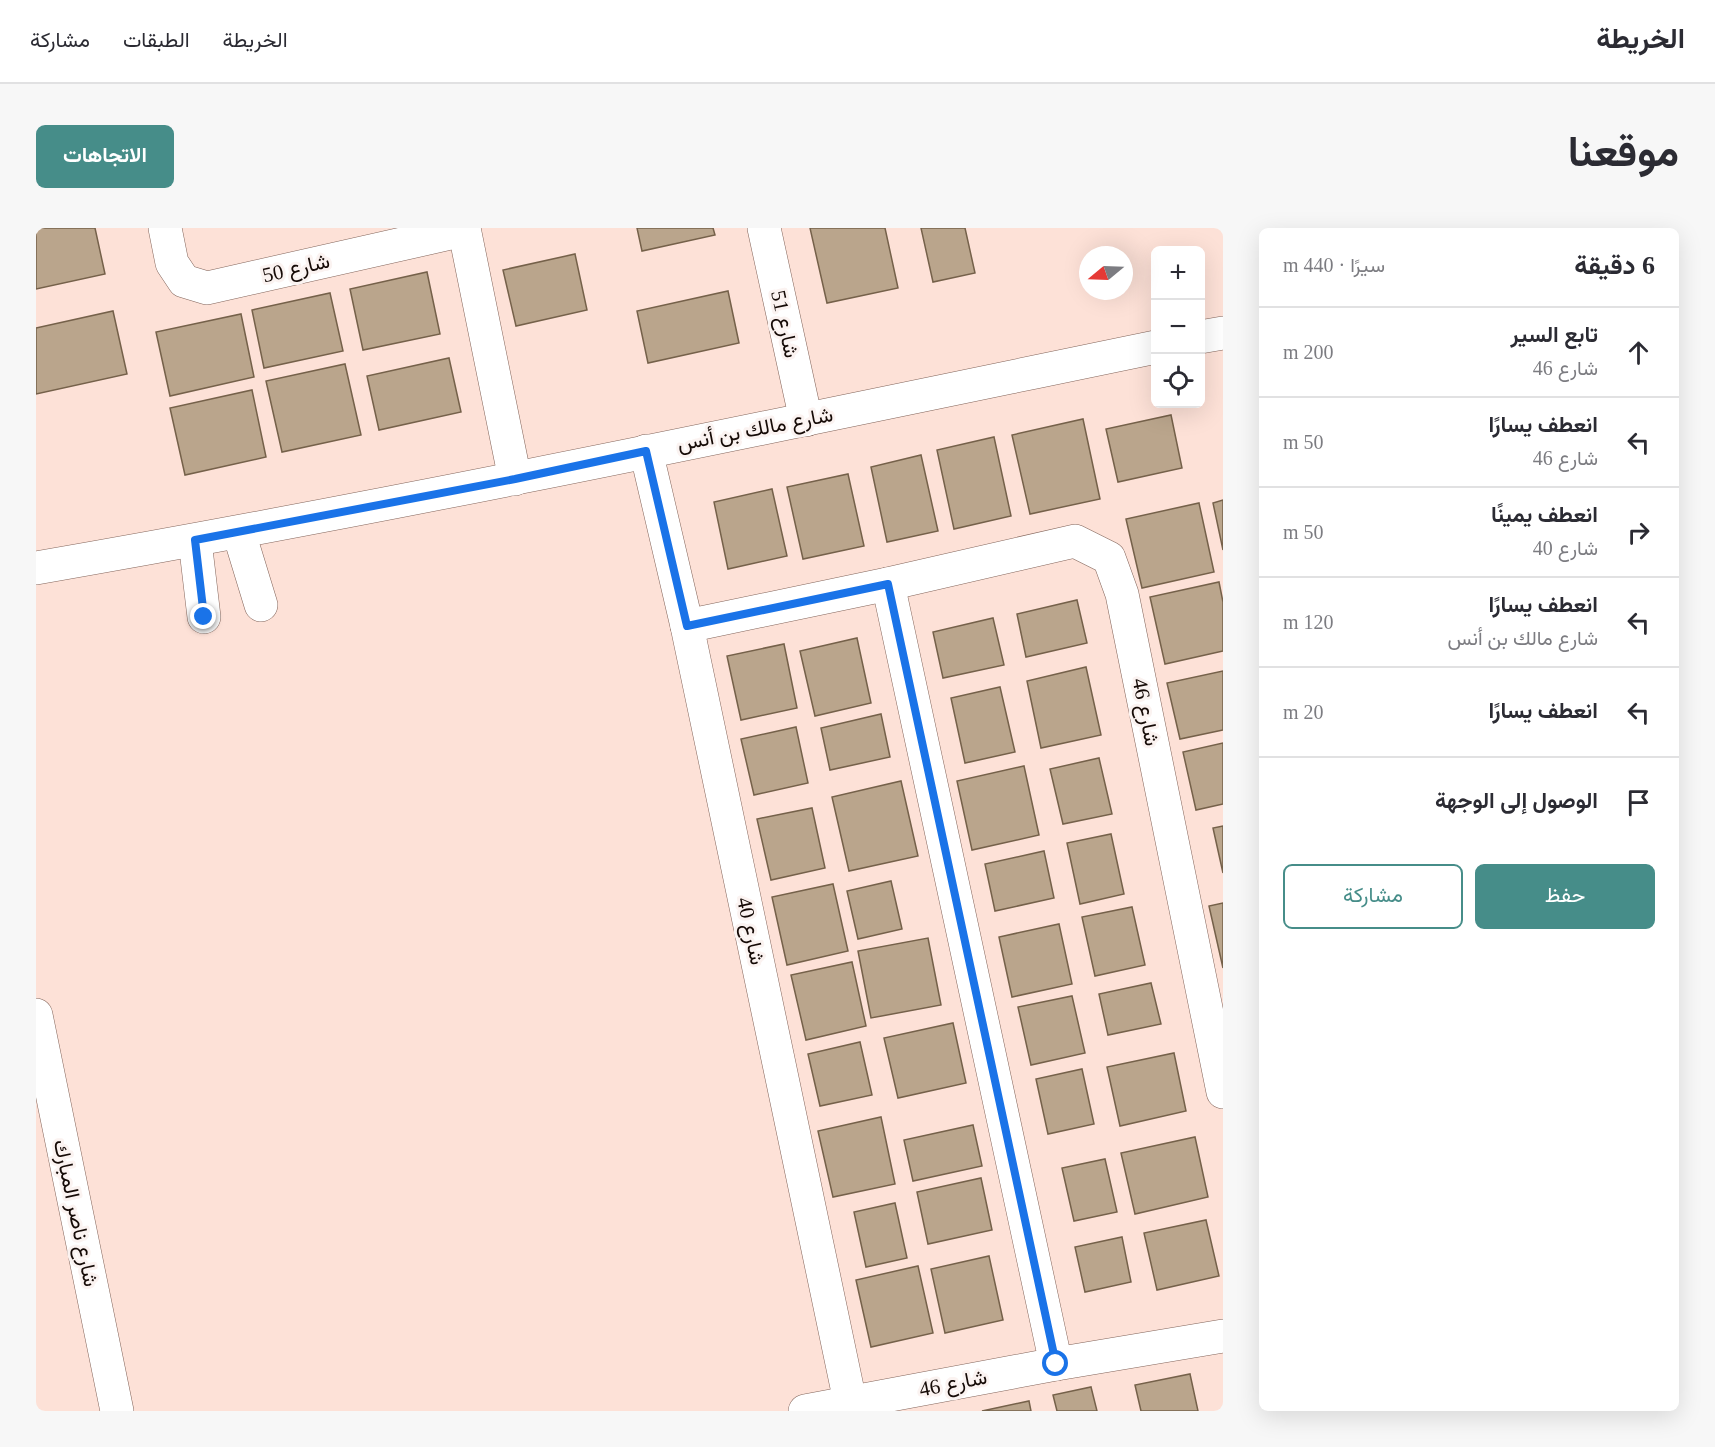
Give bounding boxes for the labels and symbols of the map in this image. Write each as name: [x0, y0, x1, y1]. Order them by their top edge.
north arrow: [1079, 246, 1133, 300]
street label: شارع 50: [260, 249, 333, 289]
street label: شارع 51: [764, 288, 804, 360]
street label: شارع مالك بن أنس: [675, 402, 835, 458]
route end: [190, 603, 216, 629]
street label: شارع 46: [1126, 676, 1164, 748]
street label: شارع 40: [730, 895, 770, 967]
street label: شارع ناصر المبارك: [47, 1137, 103, 1289]
route start: [1042, 1350, 1068, 1376]
street label: شارع 46: [917, 1365, 989, 1403]

